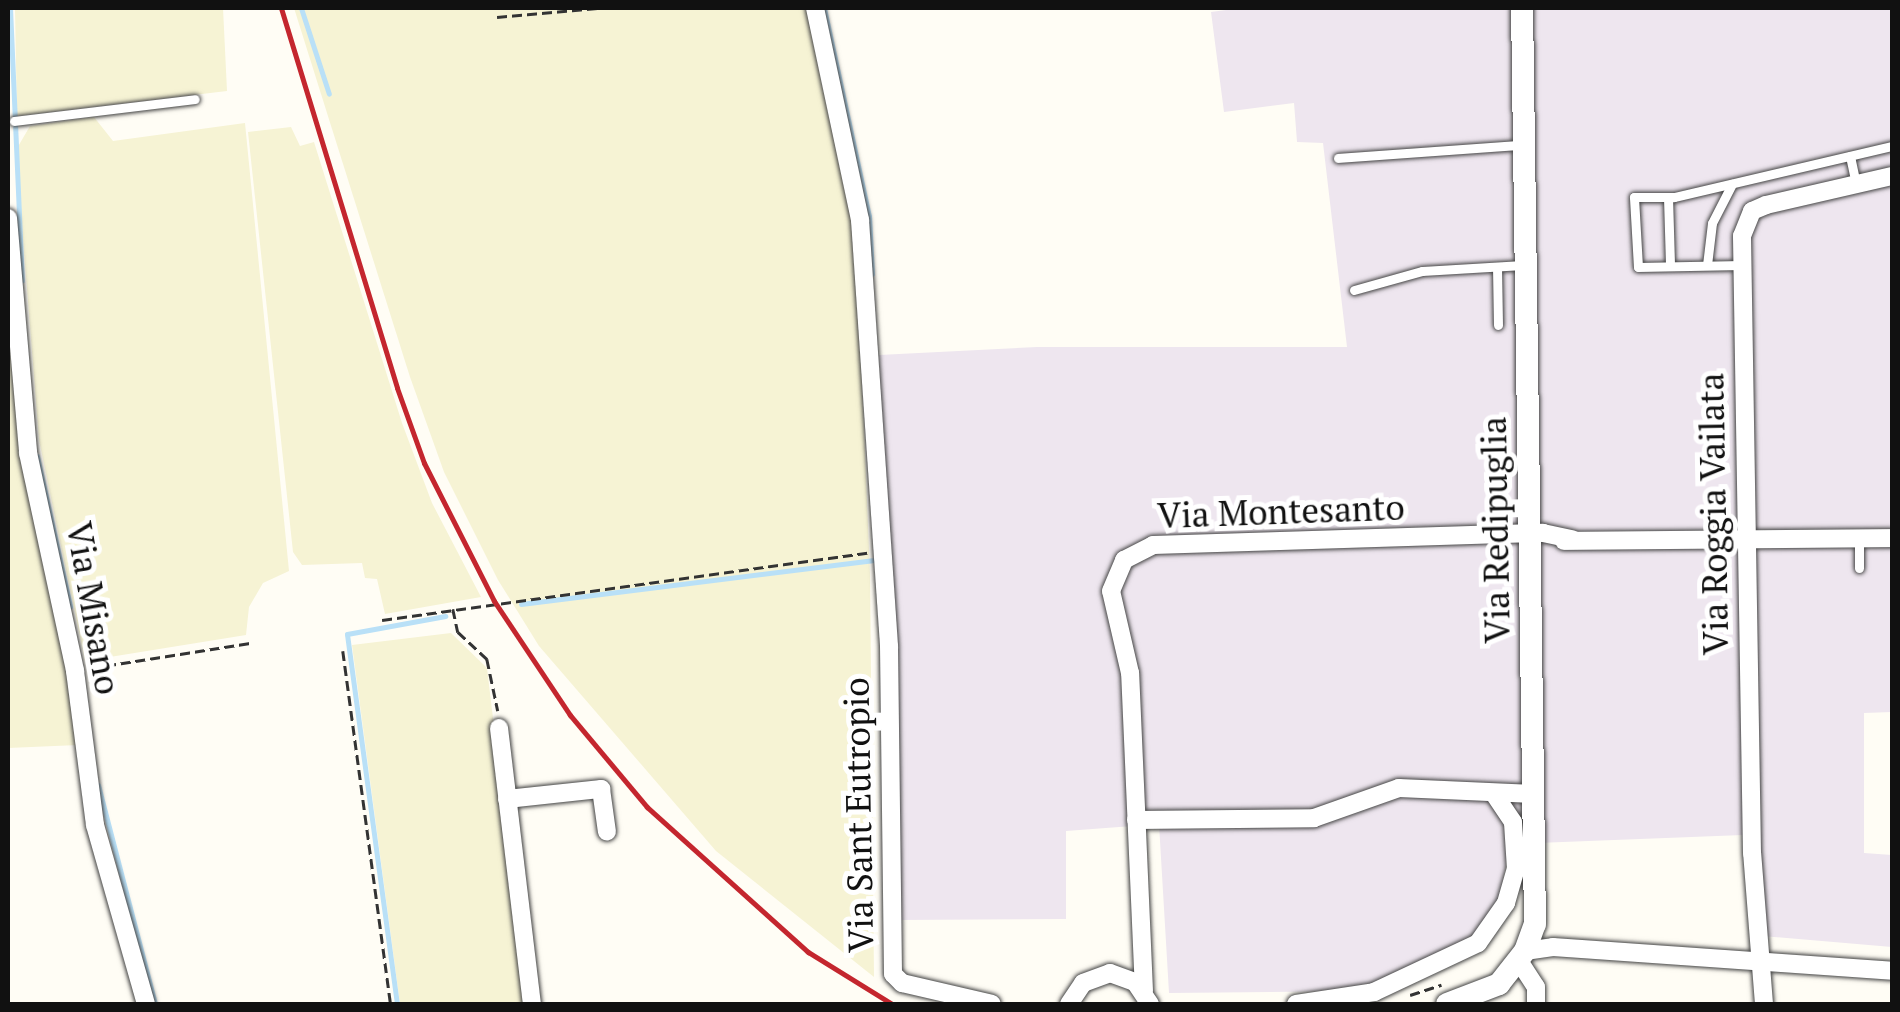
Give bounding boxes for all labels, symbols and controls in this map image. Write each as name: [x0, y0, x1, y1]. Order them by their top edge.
street label: Via Roggia Vailata: [1690, 372, 1736, 656]
street label: Via Redipuglia: [1472, 416, 1518, 644]
street label: Via Montesanto: [1156, 486, 1406, 536]
street label: Via Misano: [58, 518, 130, 698]
street label: Via Sant Eutropio: [835, 677, 881, 953]

